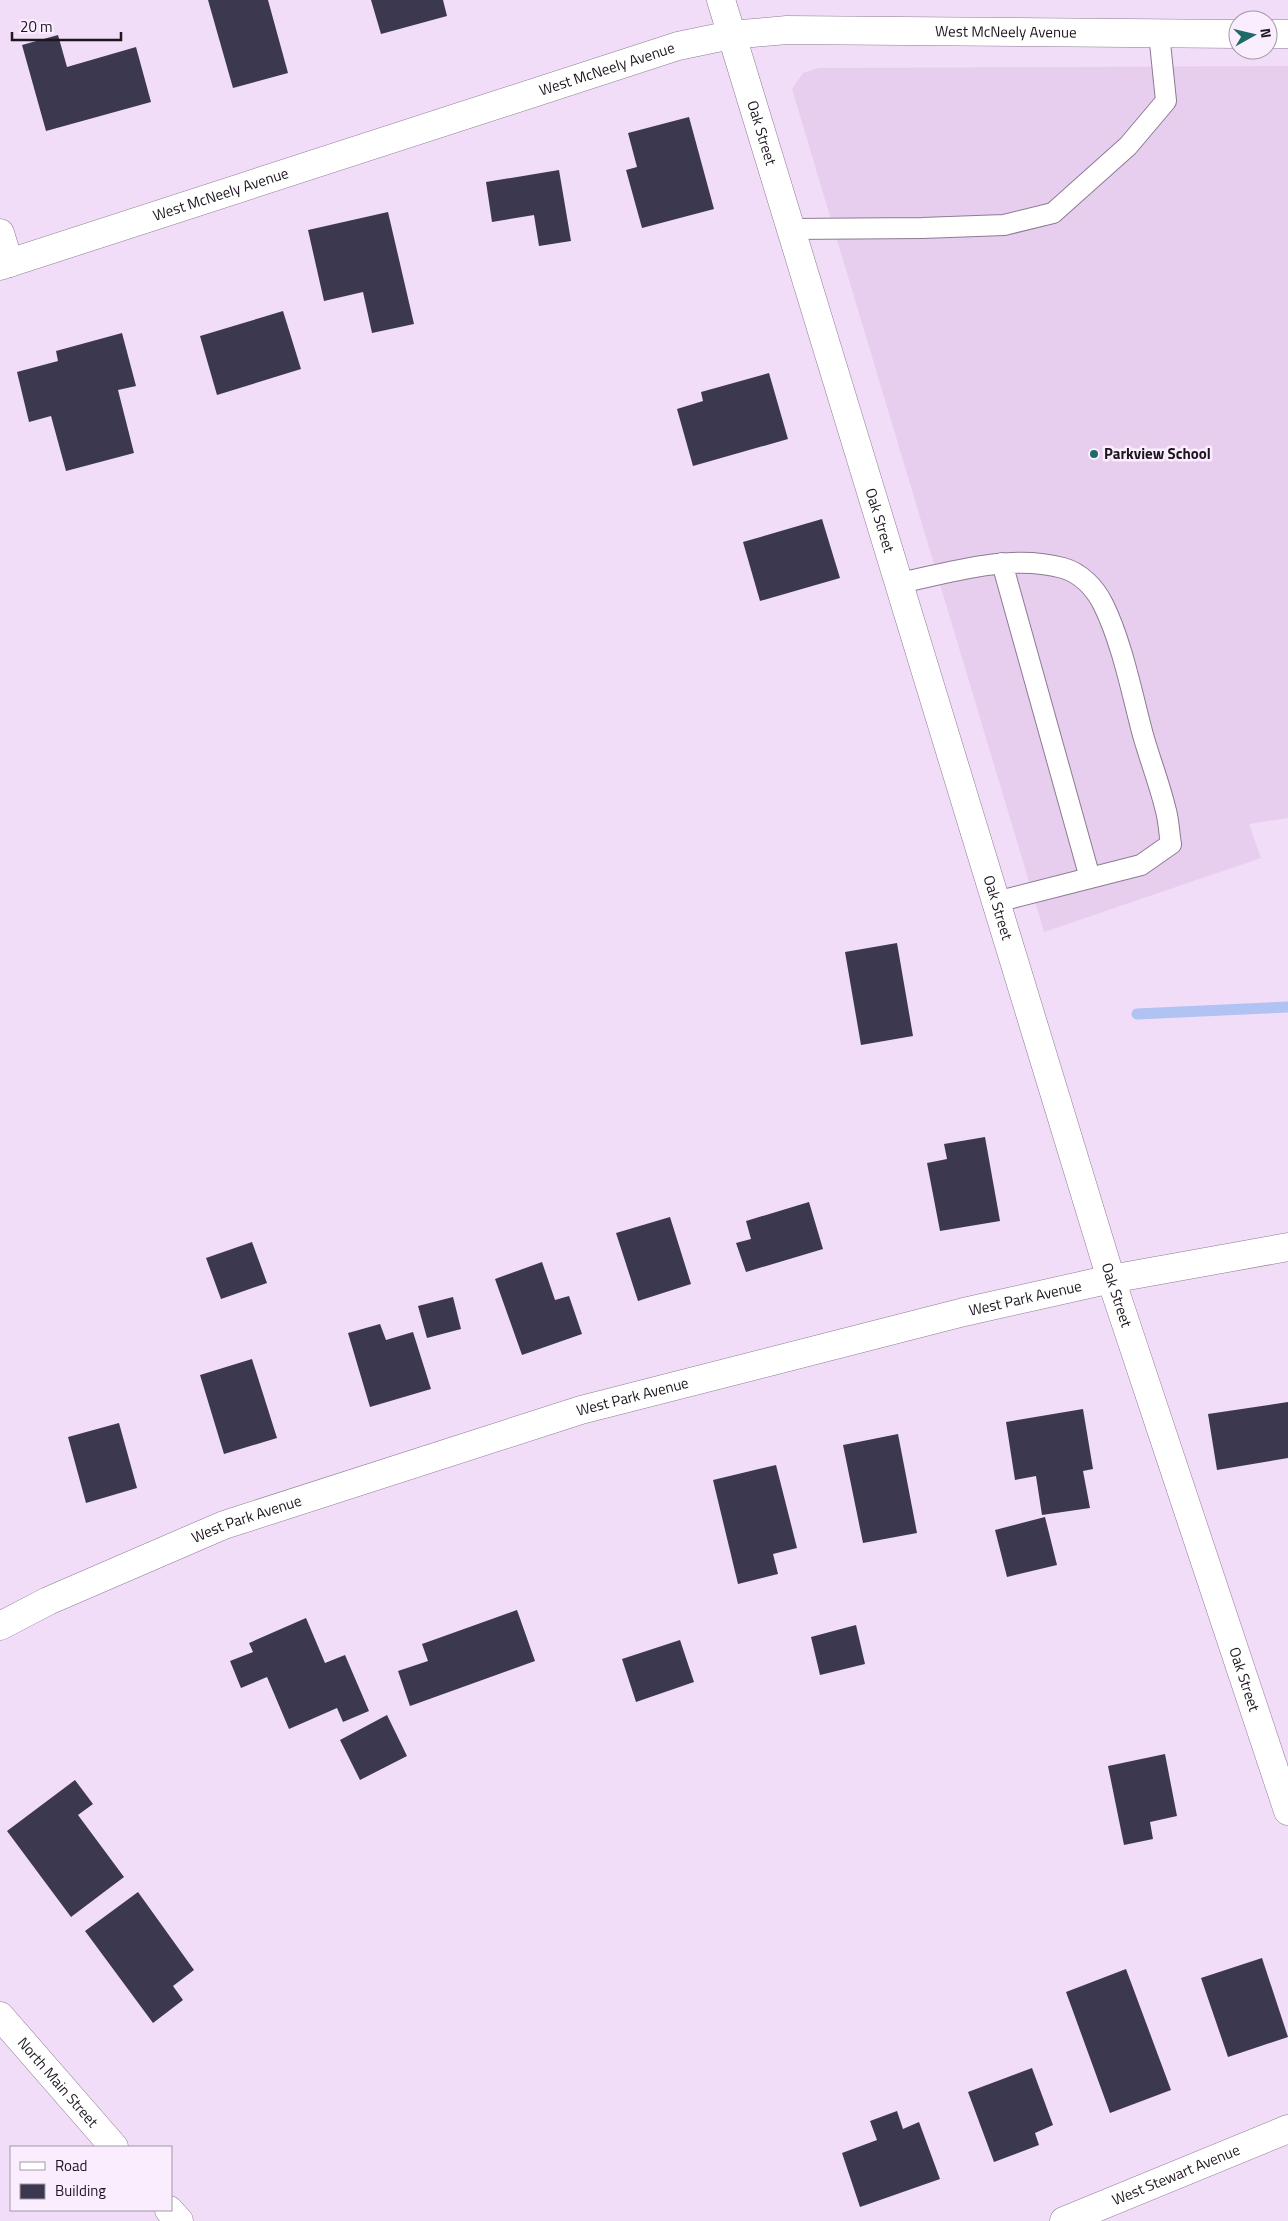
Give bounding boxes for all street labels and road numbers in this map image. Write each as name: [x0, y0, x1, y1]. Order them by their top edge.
street label: West McNeely Avenue: [935, 19, 1077, 44]
street label: West McNeely Avenue: [536, 36, 678, 101]
street label: Oak Street: [741, 98, 783, 169]
street label: West McNeely Avenue: [150, 161, 291, 227]
street label: Oak Street: [859, 485, 901, 556]
street label: Oak Street: [978, 872, 1019, 944]
street label: Oak Street: [1096, 1260, 1138, 1331]
street label: West Park Avenue: [966, 1274, 1084, 1322]
street label: West Park Avenue: [574, 1371, 691, 1422]
street label: West Park Avenue: [188, 1489, 304, 1549]
street label: Oak Street: [1223, 1644, 1266, 1715]
street label: North Main Street: [12, 2032, 105, 2133]
street label: West Stewart Avenue: [1108, 2138, 1243, 2211]

